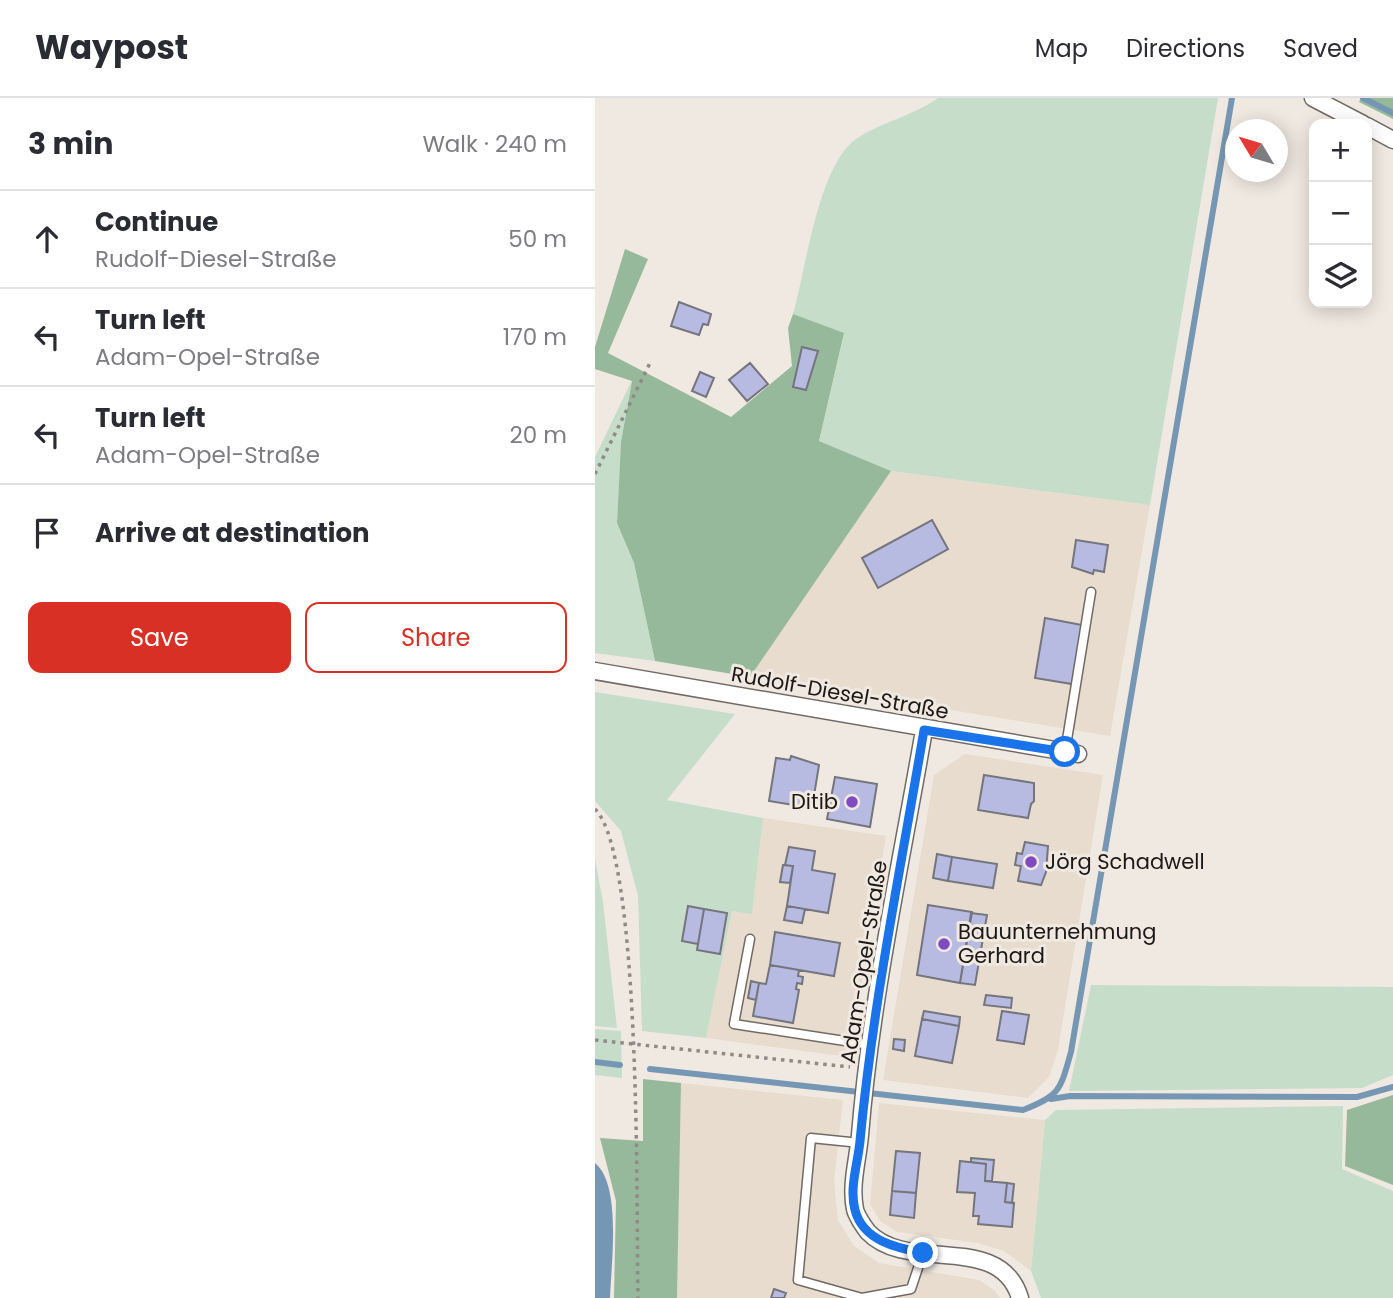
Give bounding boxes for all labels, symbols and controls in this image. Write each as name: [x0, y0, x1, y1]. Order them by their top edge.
text: Waypost: [35, 24, 188, 71]
text: Map: [1035, 32, 1088, 65]
text: Directions: [1126, 32, 1245, 65]
text: Saved: [1283, 32, 1358, 65]
north arrow: [1225, 119, 1288, 182]
map controls: [1309, 119, 1372, 308]
button: +: [1309, 119, 1372, 182]
text: 3 min: [28, 122, 113, 165]
text: Walk · 240 m: [422, 128, 567, 160]
button: −: [1309, 182, 1372, 245]
text: Continue: [95, 204, 218, 240]
icon: ahead: [28, 220, 66, 258]
text: 50 m: [508, 223, 567, 255]
text: Rudolf-Diesel-Straße: [95, 243, 337, 275]
button: layers: [1309, 245, 1372, 308]
text: Turn left: [95, 302, 206, 338]
icon: left: [28, 318, 66, 356]
text: 170 m: [503, 321, 567, 353]
text: Adam-Opel-Straße: [95, 341, 320, 373]
text: Turn left: [95, 400, 206, 436]
icon: left: [28, 416, 66, 454]
text: 20 m: [509, 419, 567, 451]
text: Adam-Opel-Straße: [95, 439, 320, 471]
icon: arrive: [28, 514, 66, 552]
text: Arrive at destination: [95, 515, 370, 551]
button: Save: [28, 602, 291, 673]
button: Share: [305, 602, 567, 673]
street label: Rudolf-Diesel-Straße: [729, 659, 951, 726]
route start: [1049, 736, 1080, 767]
place label: Ditib: [791, 787, 838, 816]
marker: Ditib: [844, 794, 860, 810]
place label: Jörg Schadwell: [1045, 847, 1205, 876]
marker: Jörg Schadwell: [1023, 854, 1039, 870]
street label: Adam-Opel-Straße: [833, 858, 894, 1066]
place label: Bauunternehmung Gerhard: [958, 917, 1157, 970]
marker: Bauunternehmung Gerhard: [936, 936, 952, 952]
route end: [907, 1237, 938, 1268]

